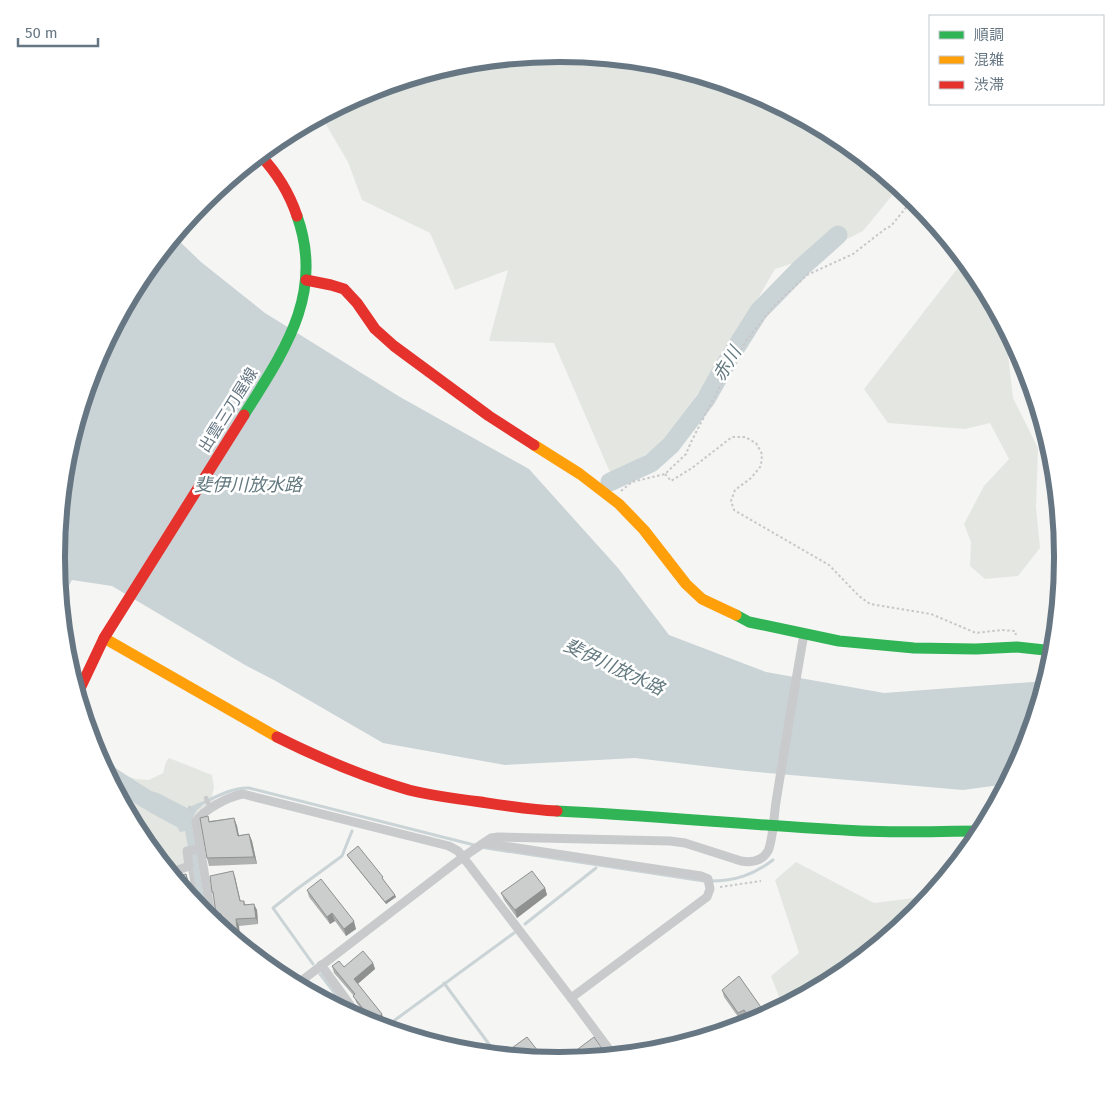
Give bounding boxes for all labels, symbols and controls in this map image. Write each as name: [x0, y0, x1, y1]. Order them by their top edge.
scale bar: [18, 15, 98, 47]
legend: [929, 15, 1104, 105]
text: 50 m: [25, 24, 58, 42]
text: 順調: [974, 26, 1004, 44]
text: 混雑: [974, 51, 1004, 69]
text: 渋滞: [974, 76, 1004, 94]
water label: 赤川: [708, 341, 747, 385]
street label: 出雲三刀屋線: [195, 364, 261, 456]
water label: 斐伊川放水路: [194, 474, 304, 496]
water label: 斐伊川放水路: [560, 634, 669, 701]

